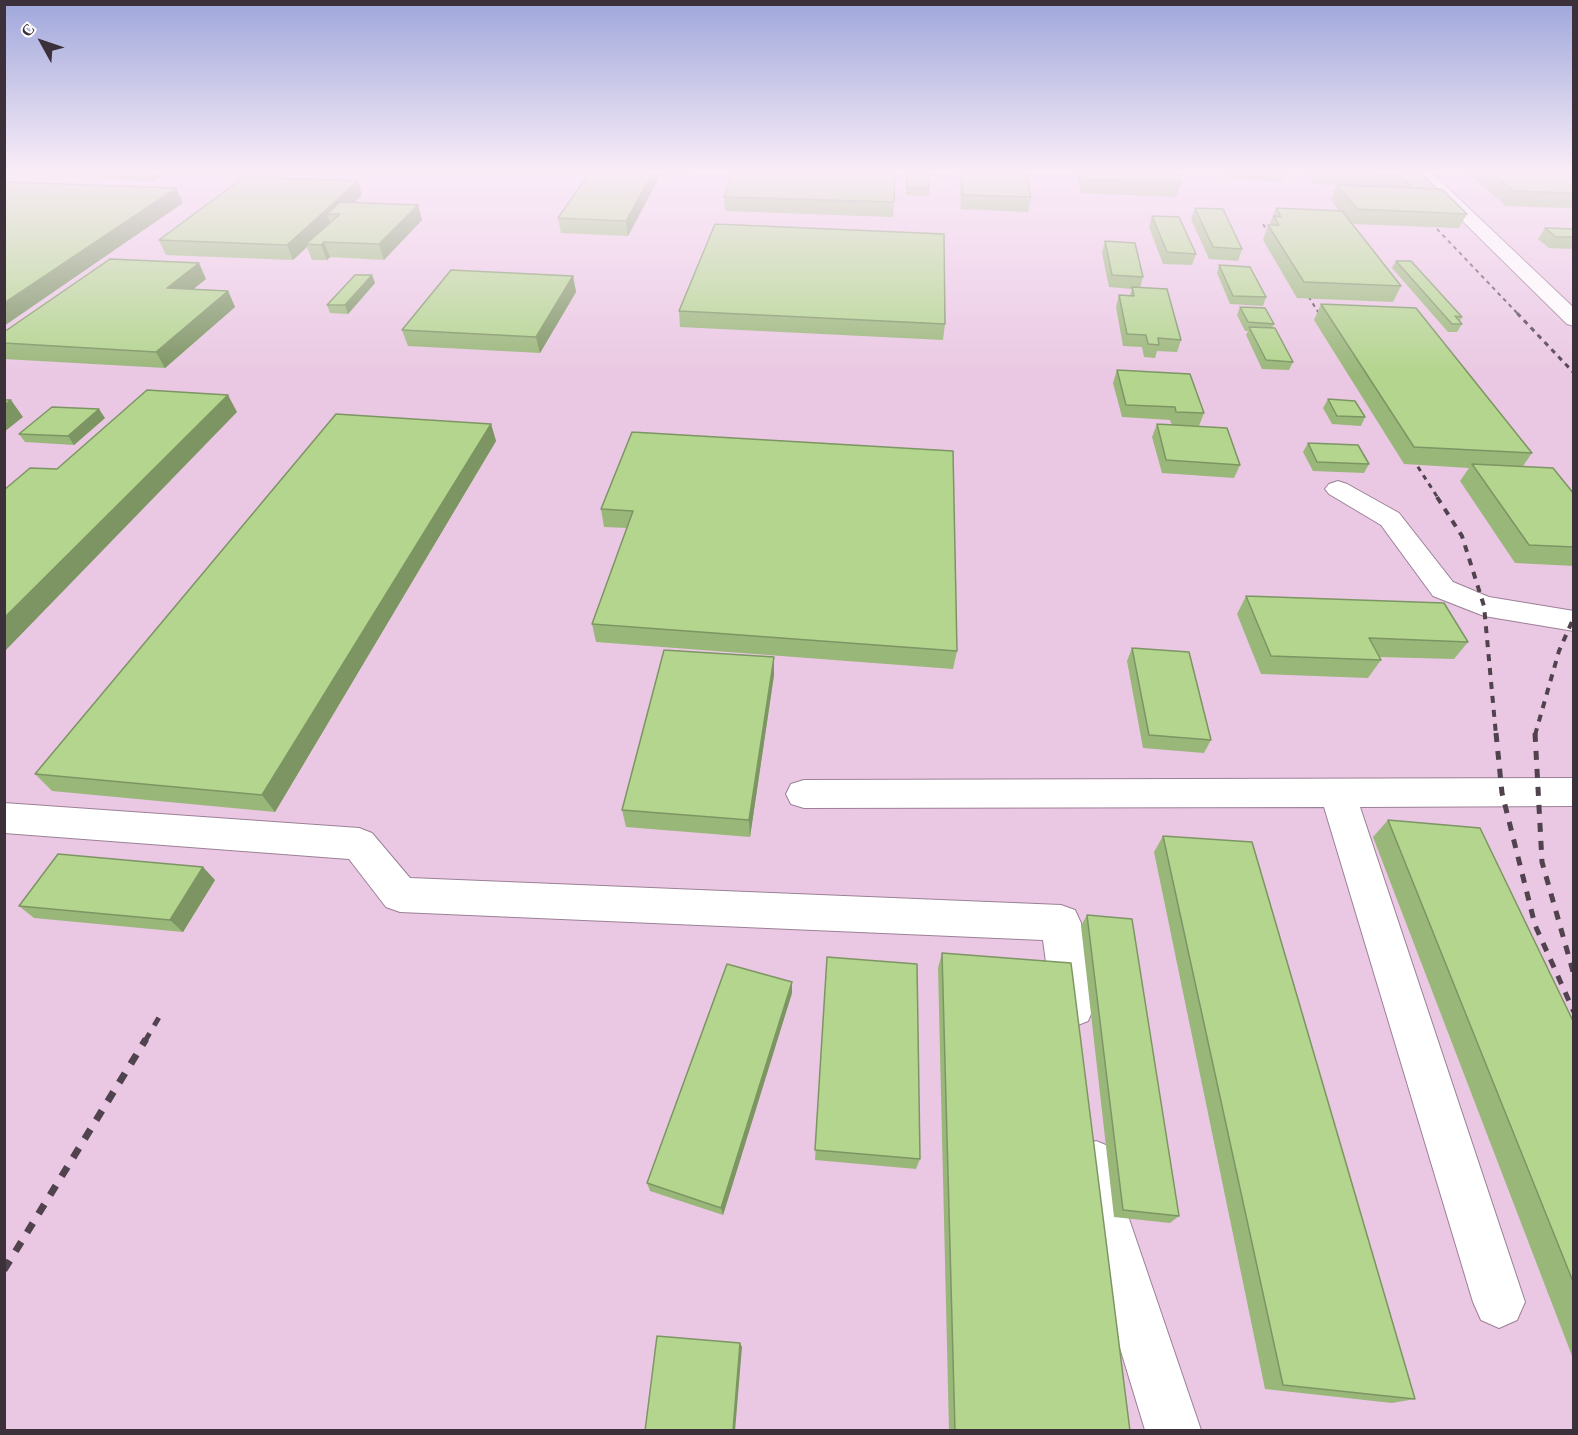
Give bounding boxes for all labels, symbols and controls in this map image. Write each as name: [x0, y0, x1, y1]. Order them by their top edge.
north arrow: [12, 12, 72, 72]
text: С: [18, 20, 38, 40]

